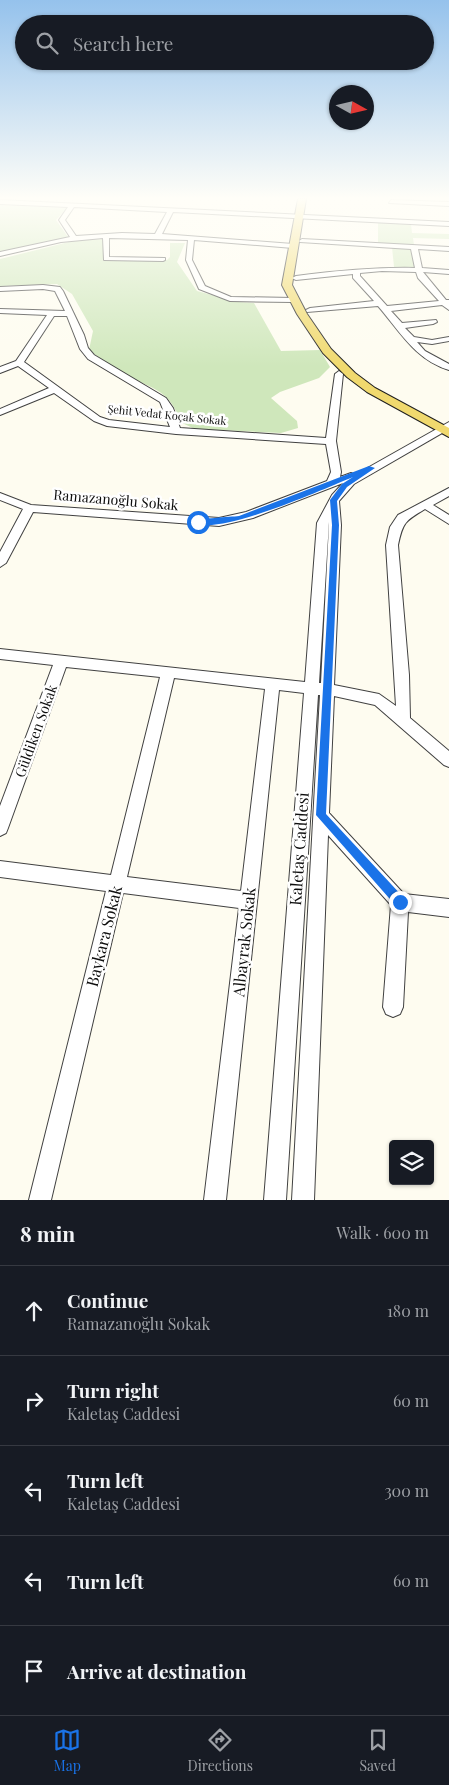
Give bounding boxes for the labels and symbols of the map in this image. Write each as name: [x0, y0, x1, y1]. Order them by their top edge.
north arrow: [329, 85, 374, 130]
street label: Şehit Vedat Koçak Sokak: [107, 401, 227, 428]
street label: Ramazanoğlu Sokak: [53, 485, 180, 514]
route start: [187, 511, 210, 534]
street label: Güldiken Sokak: [10, 681, 61, 780]
street label: Kaletaş Caddesi: [284, 791, 313, 906]
street label: Baykara Sokak: [81, 883, 126, 989]
street label: Albayrak Sokak: [227, 886, 260, 999]
route end: [389, 891, 412, 914]

